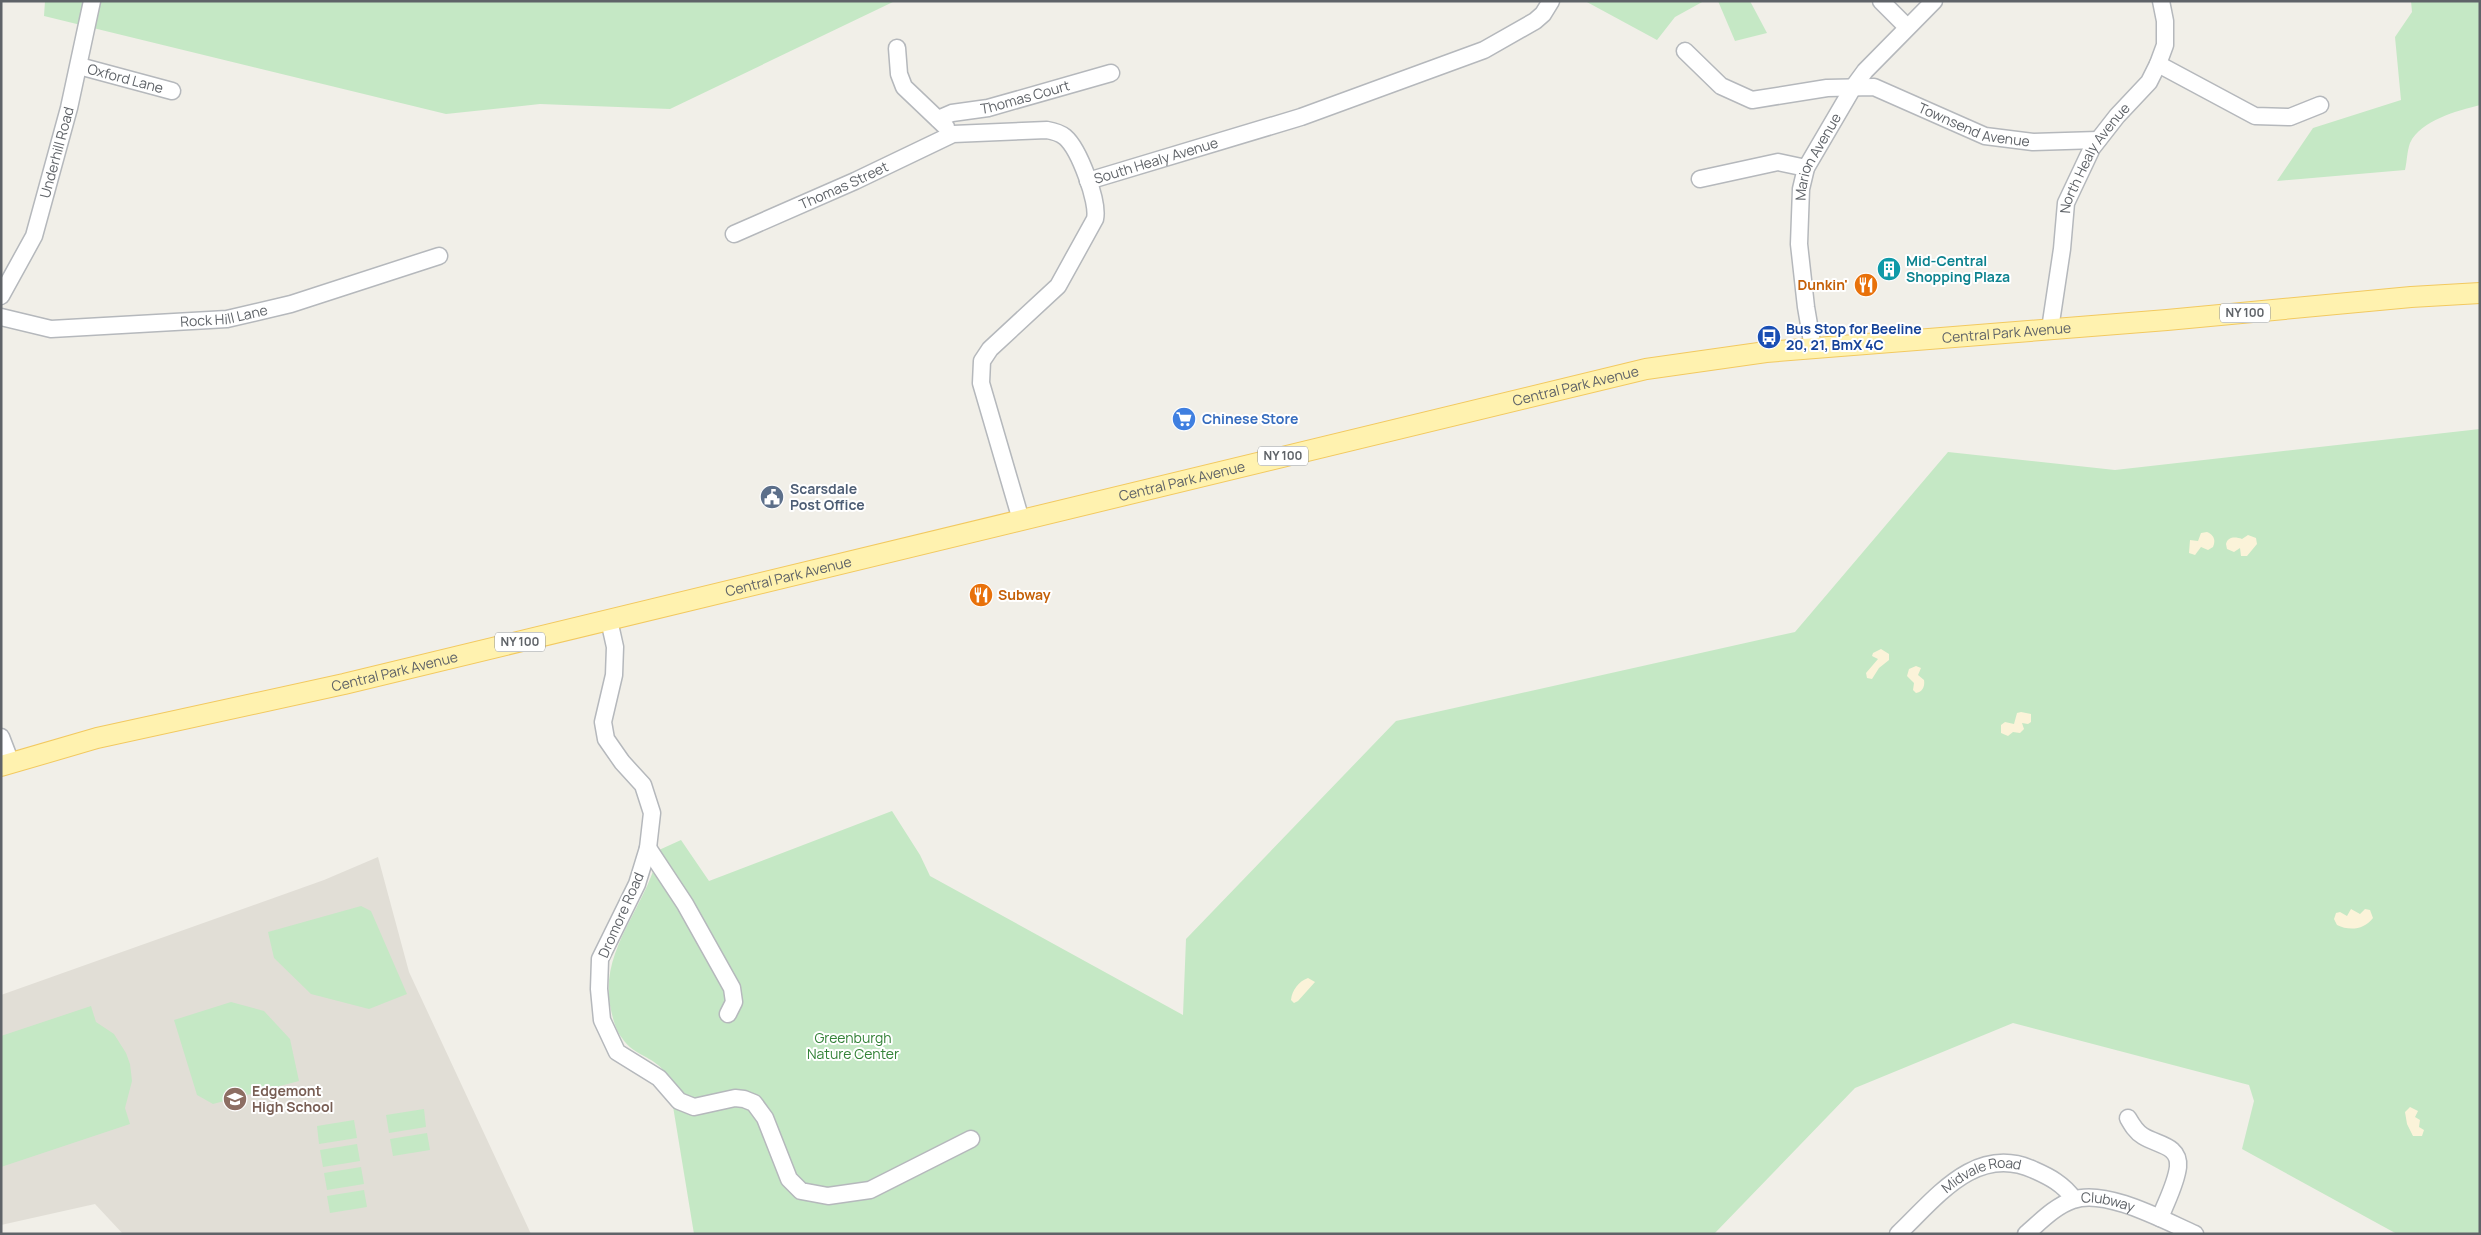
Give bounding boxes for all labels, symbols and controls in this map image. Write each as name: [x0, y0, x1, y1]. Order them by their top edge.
street label: Oxford Lane: [86, 59, 165, 97]
street label: Thomas Court: [979, 75, 1072, 118]
street label: Townsend Avenue: [1915, 98, 2031, 151]
street label: North Healy Avenue: [2055, 98, 2134, 214]
street label: Underhill Road: [35, 105, 78, 200]
street label: Marion Avenue: [1791, 109, 1845, 201]
street label: South Healy Avenue: [1091, 132, 1220, 188]
street label: Thomas Street: [796, 156, 892, 213]
place label: Mid-Central Shopping Plaza: [1906, 251, 2010, 286]
building icon: Mid-Central Shopping Plaza: [1876, 256, 1902, 282]
restaurant icon: Dunkin': [1853, 272, 1879, 298]
place label: Dunkin': [1797, 275, 1848, 294]
street label: Rock Hill Lane: [180, 300, 269, 331]
road number: NY 100: [2220, 304, 2270, 322]
street label: Central Park Avenue: [1941, 318, 2072, 347]
place label: Bus Stop for Beeline 20, 21, BmX 4C: [1786, 319, 1922, 354]
bus stop icon: Bus Stop for Beeline 20, 21, BmX 4C: [1756, 324, 1782, 350]
street label: Central Park Avenue: [1510, 361, 1641, 410]
supermarket icon: Chinese Store: [1171, 406, 1197, 432]
place label: Chinese Store: [1202, 409, 1298, 428]
road number: NY 100: [1258, 446, 1308, 466]
street label: Central Park Avenue: [1117, 456, 1247, 505]
place label: Scarsdale Post Office: [790, 479, 865, 514]
public building icon: Scarsdale Post Office: [759, 484, 785, 510]
street label: Central Park Avenue: [723, 552, 853, 600]
restaurant icon: Subway: [968, 582, 994, 608]
place label: Subway: [998, 585, 1051, 604]
road number: NY 100: [495, 632, 545, 652]
street label: Central Park Avenue: [330, 647, 460, 695]
street label: Dromore Road: [593, 869, 648, 961]
park label: Greenburgh Nature Center: [807, 1028, 899, 1063]
place label: Edgemont High School: [252, 1081, 333, 1116]
school or university icon: Edgemont High School: [222, 1086, 248, 1112]
street label: Midvale Road: [1937, 1153, 2023, 1197]
street label: Clubway: [2080, 1187, 2138, 1216]

